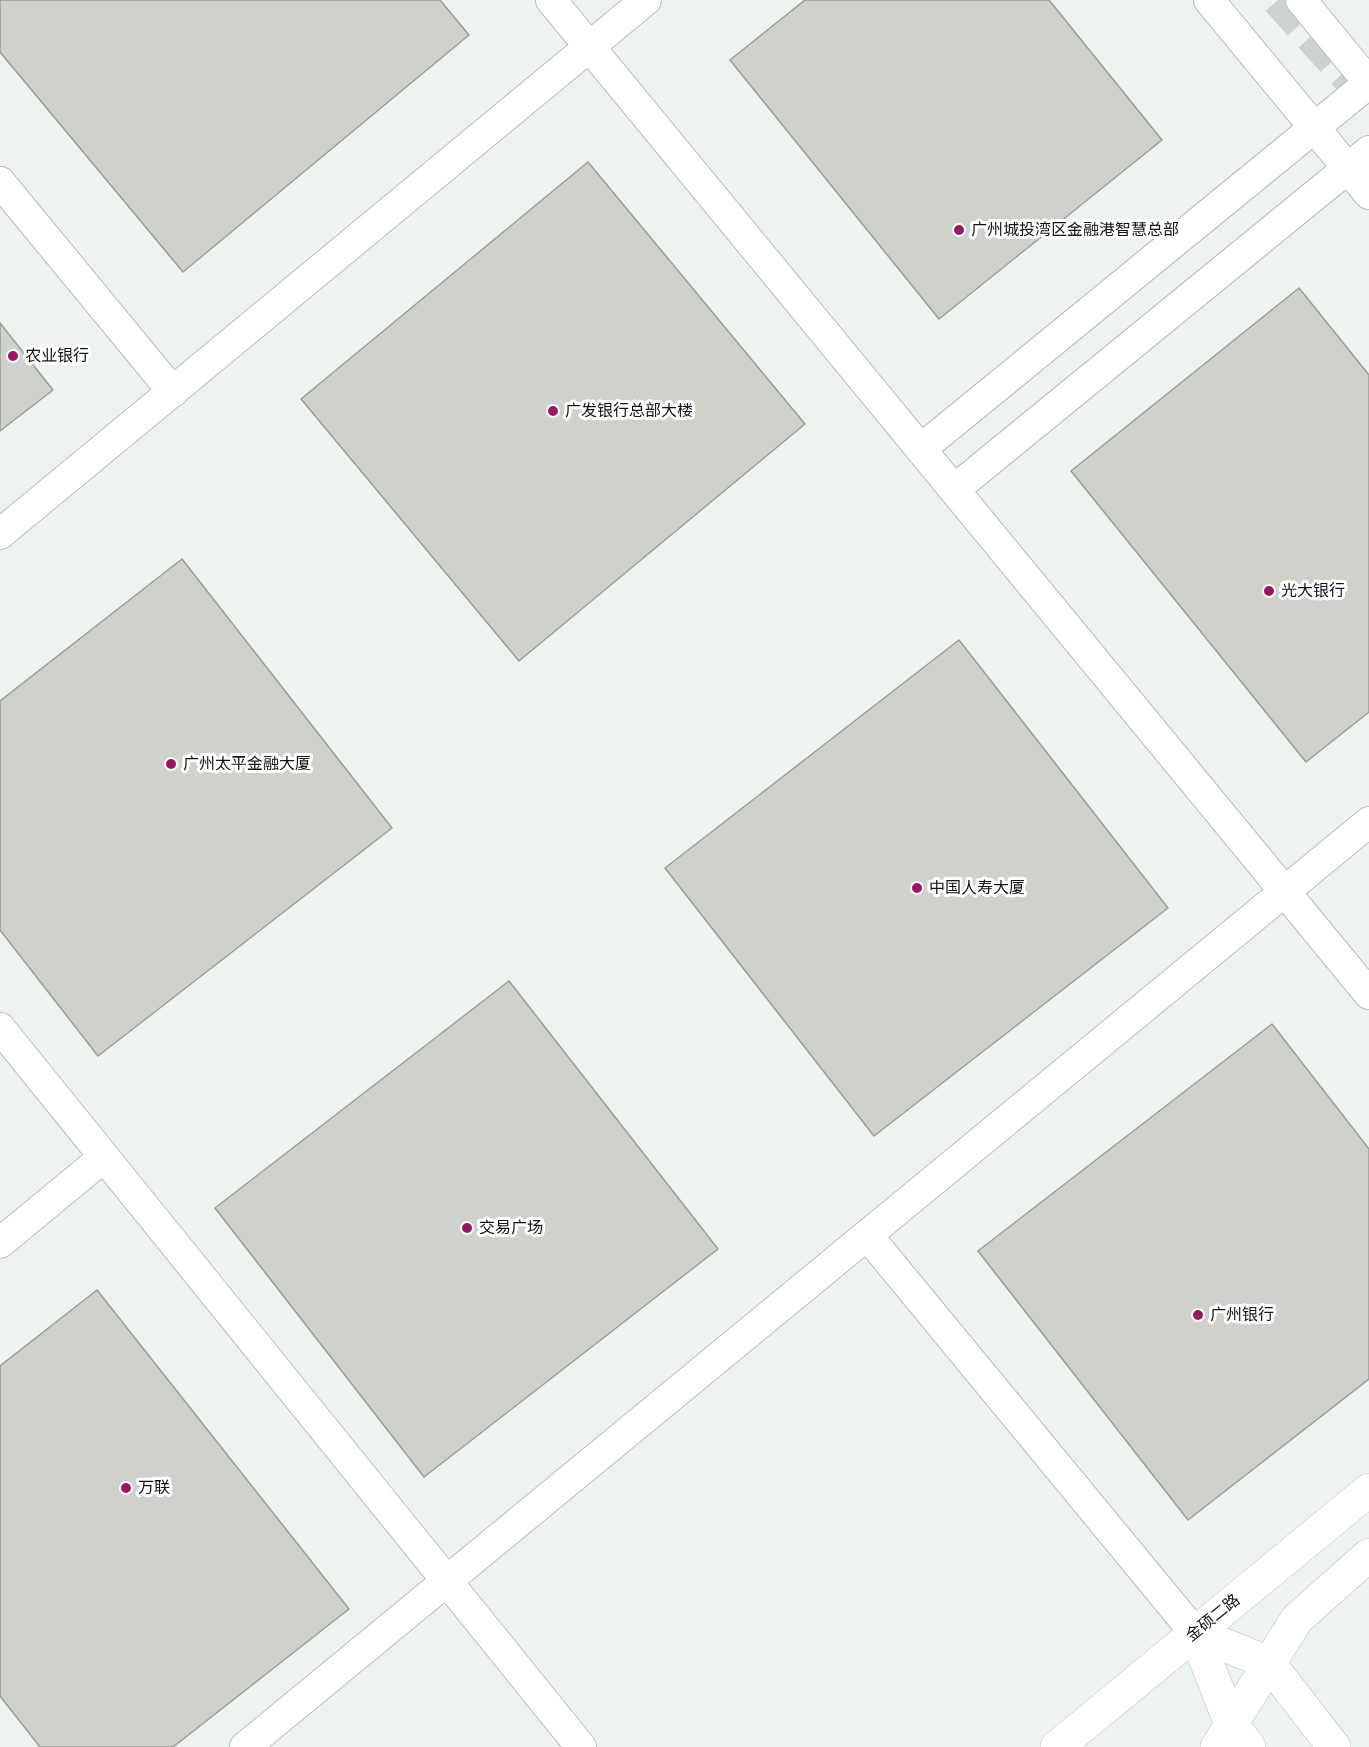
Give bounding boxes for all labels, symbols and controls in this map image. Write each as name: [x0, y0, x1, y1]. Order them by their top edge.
place label: 广州城投湾区金融港智慧总部: [971, 220, 1179, 240]
marker: 广州城投湾区金融港智慧总部: [952, 223, 966, 237]
place label: 农业银行: [25, 346, 89, 366]
marker: 农业银行: [6, 349, 20, 363]
place label: 广发银行总部大楼: [565, 401, 693, 421]
marker: 广发银行总部大楼: [546, 404, 560, 418]
place label: 光大银行: [1281, 581, 1345, 601]
marker: 光大银行: [1262, 584, 1276, 598]
place label: 广州太平金融大厦: [183, 754, 311, 774]
marker: 广州太平金融大厦: [164, 757, 178, 771]
place label: 中国人寿大厦: [929, 878, 1025, 898]
marker: 中国人寿大厦: [910, 881, 924, 895]
place label: 交易广场: [479, 1218, 543, 1238]
marker: 交易广场: [460, 1221, 474, 1235]
place label: 广州银行: [1210, 1305, 1274, 1325]
marker: 广州银行: [1191, 1308, 1205, 1322]
place label: 万联: [138, 1478, 170, 1498]
marker: 万联: [119, 1481, 133, 1495]
street label: 金硕二路: [1182, 1590, 1244, 1646]

